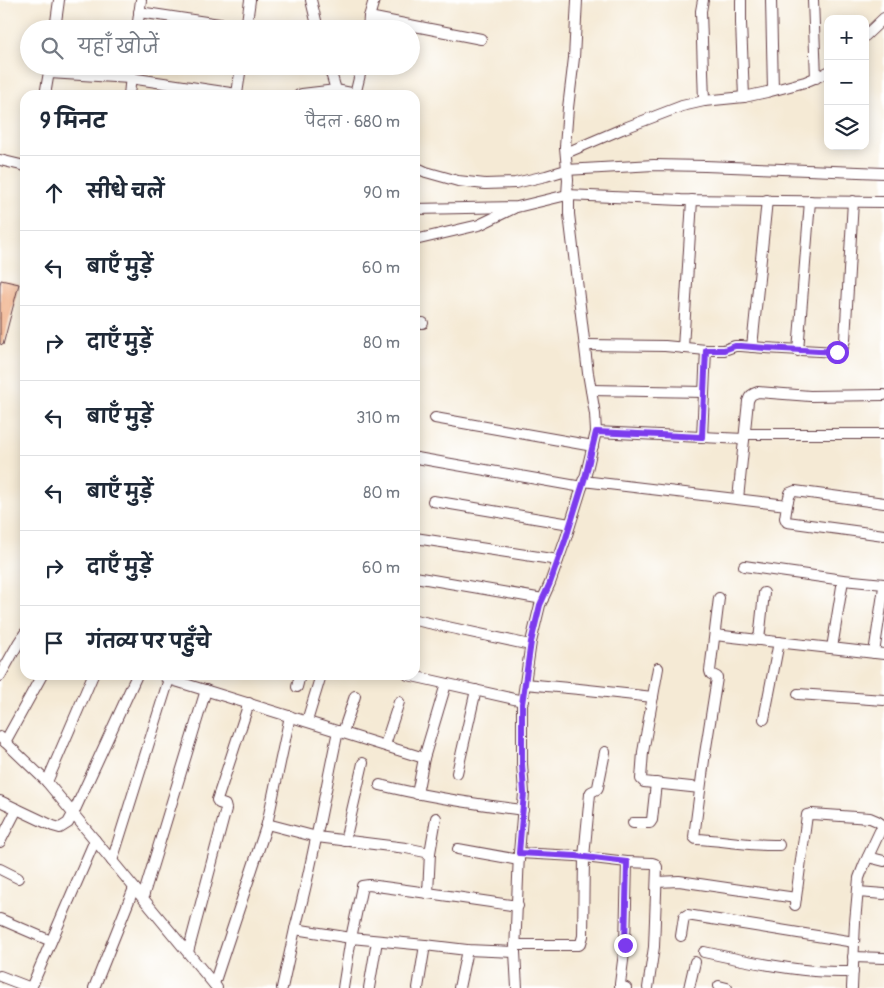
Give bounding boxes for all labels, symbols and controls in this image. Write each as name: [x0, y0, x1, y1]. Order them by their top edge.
map controls: [824, 15, 869, 150]
button: +: [824, 15, 869, 60]
search box: [20, 20, 420, 75]
icon: search: [38, 34, 66, 62]
text: यहाँ खोजें: [78, 35, 159, 59]
button: −: [824, 60, 869, 105]
button: layers: [824, 105, 869, 150]
text: 9 मिनट: [40, 108, 106, 135]
text: पैदल · 680 m: [305, 112, 400, 132]
icon: ahead: [40, 179, 68, 207]
text: सीधे चलें: [87, 180, 164, 204]
text: 90 m: [363, 183, 400, 203]
icon: left: [40, 254, 68, 282]
text: बाएँ मुड़ें: [87, 255, 153, 279]
text: 60 m: [362, 258, 400, 278]
icon: right: [40, 329, 68, 357]
text: दाएँ मुड़ें: [87, 330, 152, 354]
text: 80 m: [363, 333, 400, 353]
route start: [826, 341, 849, 364]
icon: left: [40, 404, 68, 432]
text: बाएँ मुड़ें: [87, 405, 153, 429]
text: 310 m: [356, 408, 400, 428]
icon: left: [40, 479, 68, 507]
text: बाएँ मुड़ें: [87, 480, 153, 504]
text: 80 m: [363, 483, 400, 503]
icon: right: [40, 554, 68, 582]
text: दाएँ मुड़ें: [87, 555, 152, 579]
text: 60 m: [362, 558, 400, 578]
icon: arrive: [40, 629, 68, 657]
text: गंतव्य पर पहुँचे: [87, 630, 211, 654]
route end: [614, 934, 637, 957]

